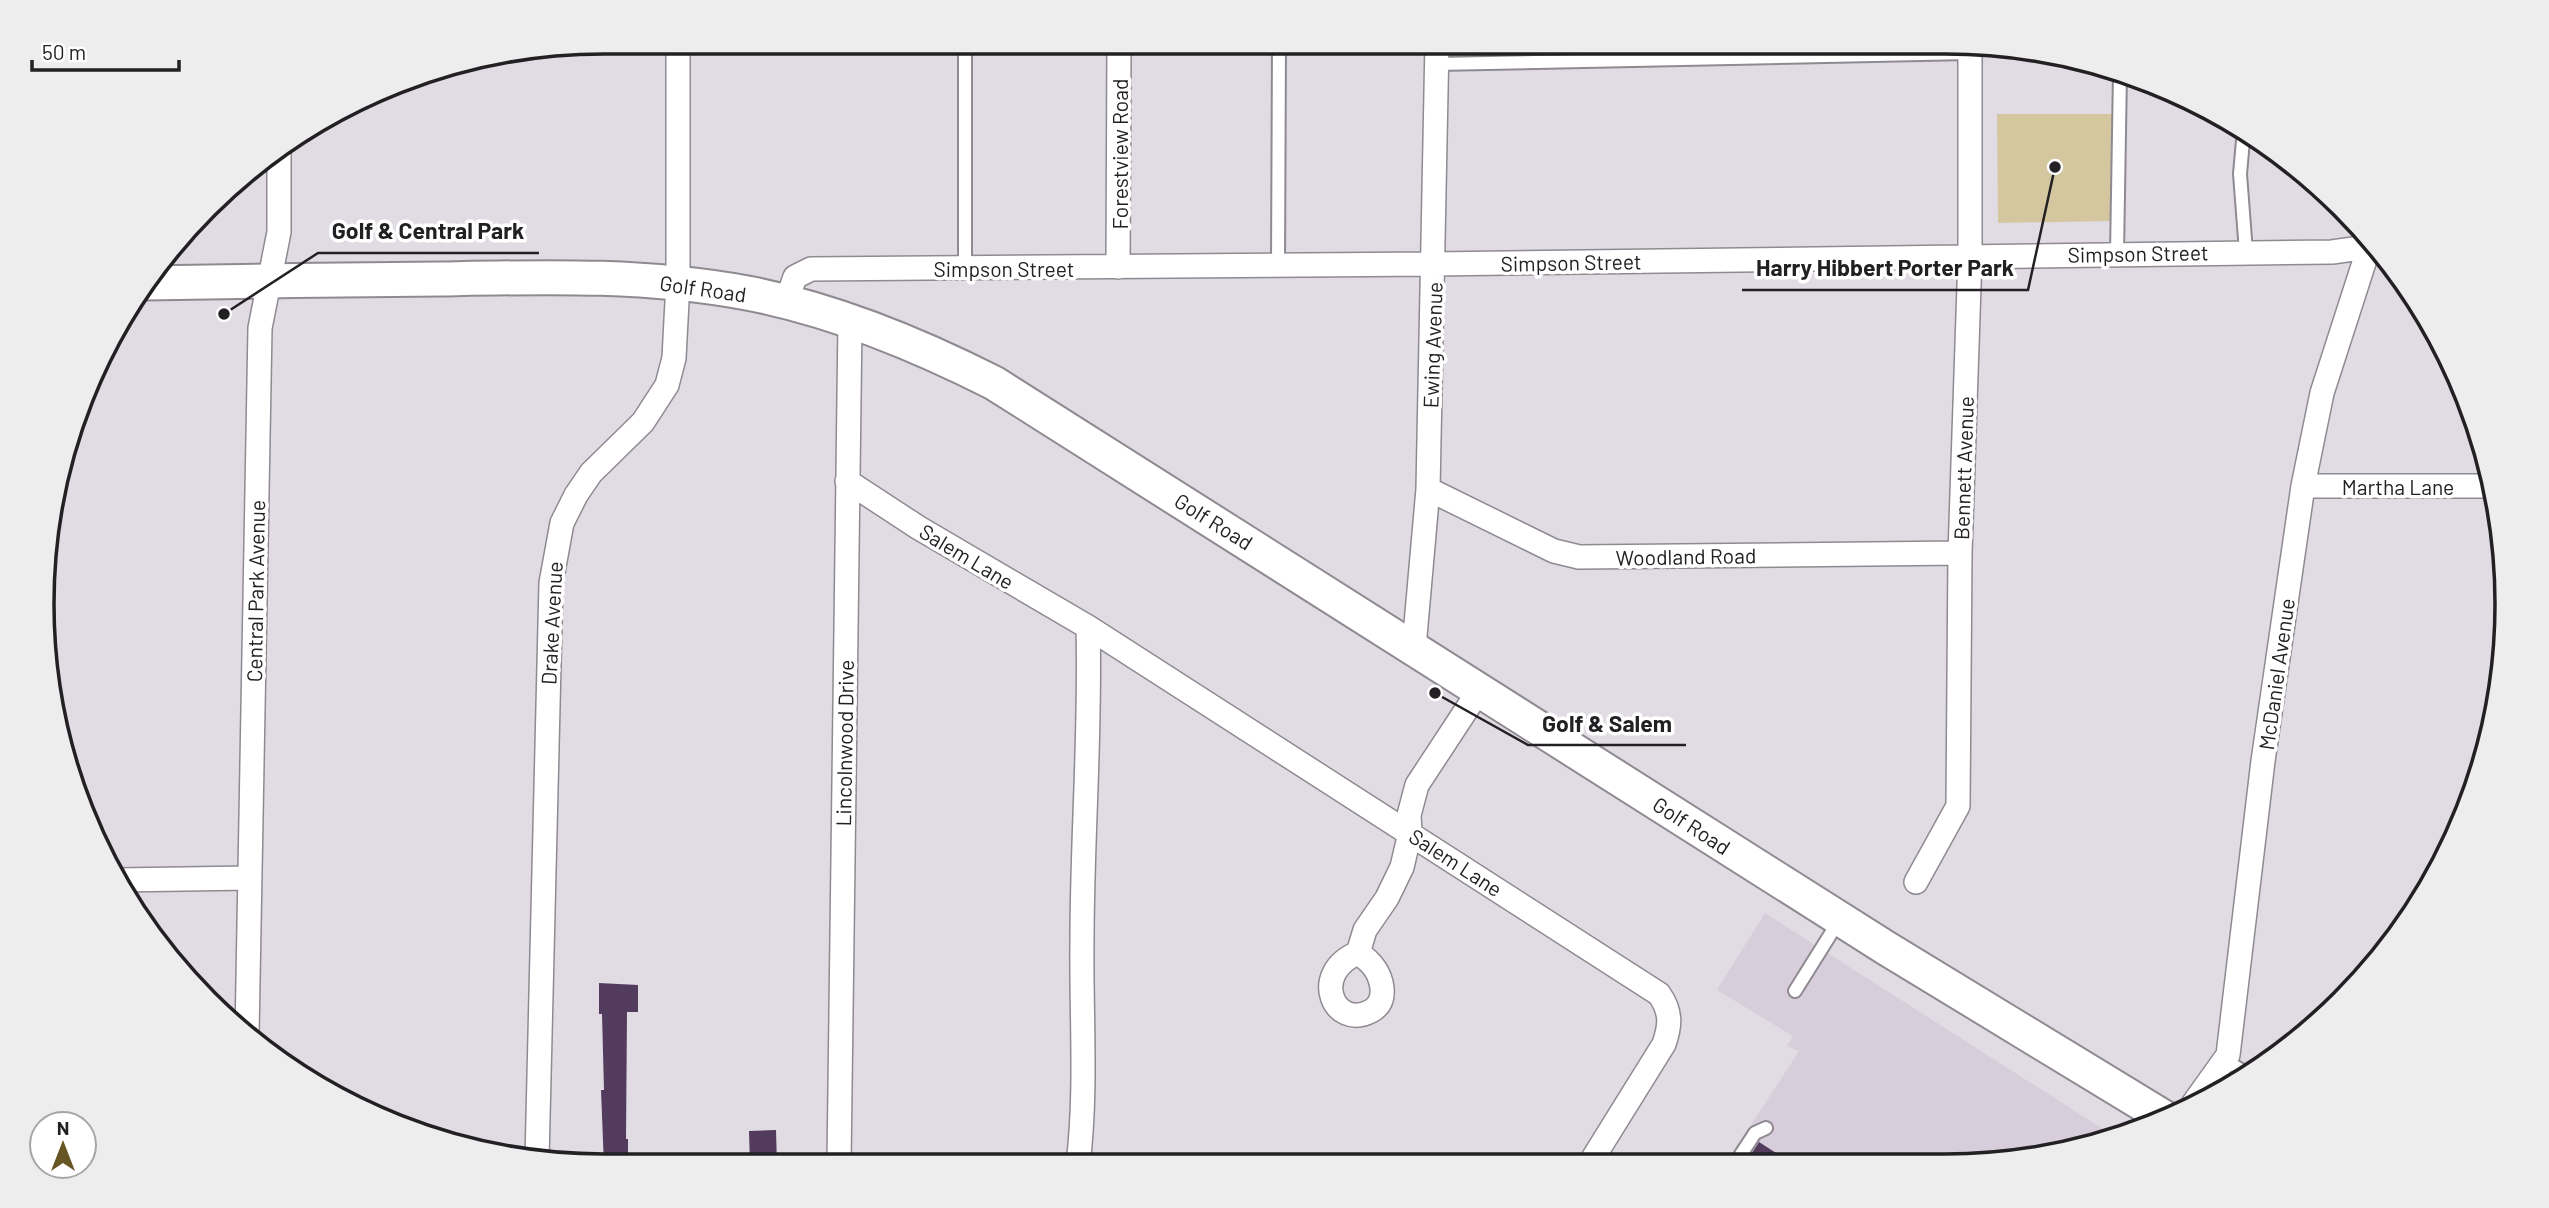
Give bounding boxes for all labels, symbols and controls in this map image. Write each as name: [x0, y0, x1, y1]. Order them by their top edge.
scale bar: [32, 28, 178, 72]
text: 50 m: [42, 39, 86, 64]
street label: Forestview Road: [1107, 79, 1132, 229]
callout: Golf & Central Park: [318, 209, 539, 253]
text: Golf & Central Park: [332, 216, 524, 244]
street label: Simpson Street: [2067, 239, 2209, 267]
callout: Harry Hibbert Porter Park: [1742, 246, 2028, 290]
street label: Simpson Street: [1500, 248, 1642, 276]
text: Harry Hibbert Porter Park: [1756, 253, 2014, 281]
street label: Simpson Street: [934, 256, 1074, 281]
street label: Golf Road: [658, 270, 748, 306]
street label: Ewing Avenue: [1417, 281, 1447, 409]
street label: Bennett Avenue: [1948, 396, 1978, 540]
street label: Martha Lane: [2342, 474, 2454, 499]
street label: Golf Road: [1170, 487, 1258, 555]
street label: Central Park Avenue: [241, 500, 269, 682]
street label: Salem Lane: [915, 518, 1019, 594]
street label: Woodland Road: [1615, 542, 1757, 570]
street label: Drake Avenue: [535, 561, 567, 685]
street label: McDaniel Avenue: [2253, 596, 2299, 752]
street label: Lincolnwood Drive: [830, 659, 858, 827]
callout: Golf & Salem: [1528, 701, 1686, 745]
text: Golf & Salem: [1542, 709, 1672, 737]
street label: Golf Road: [1649, 791, 1735, 859]
street label: Salem Lane: [1405, 823, 1507, 901]
north arrow: [28, 1110, 98, 1180]
text: N: [57, 1116, 69, 1139]

